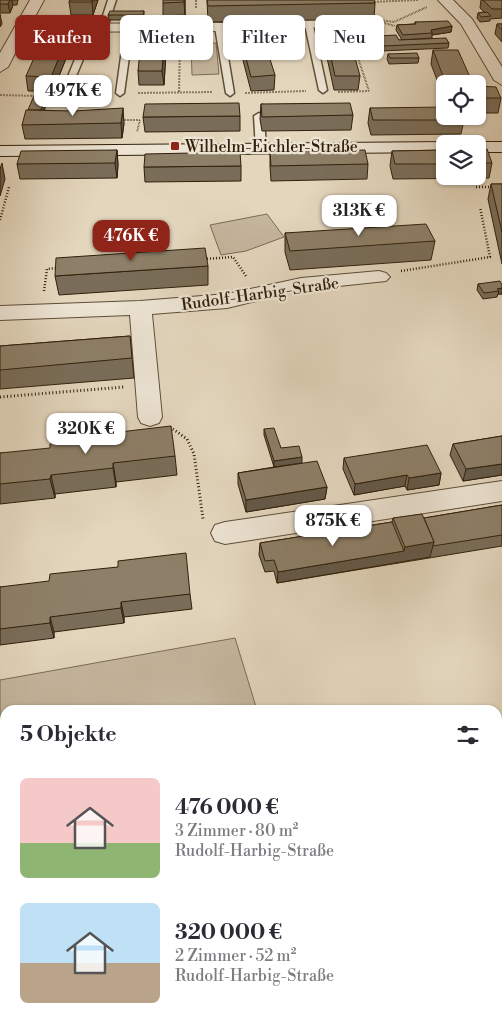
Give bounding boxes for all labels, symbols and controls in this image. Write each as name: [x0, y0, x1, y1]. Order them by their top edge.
chip: Kaufen: [15, 15, 110, 60]
chip: Mieten: [120, 15, 213, 60]
chip: Filter: [223, 15, 305, 60]
chip: Neu: [315, 15, 384, 60]
pin: 497K €: [32, 74, 114, 117]
map controls: [436, 75, 486, 185]
button: locate: [436, 75, 486, 125]
text: 497K €: [45, 81, 101, 101]
button: layers: [436, 135, 486, 185]
place label: Wilhelm-Eichler-Straße: [184, 137, 358, 157]
marker: Wilhelm-Eichler-Straße: [169, 140, 181, 152]
pin: 313K €: [318, 194, 400, 237]
text: 313K €: [333, 201, 385, 221]
pin: 476K €: [90, 220, 172, 262]
text: 476K €: [104, 226, 158, 246]
street label: Rudolf-Harbig-Straße: [180, 273, 340, 315]
pin: 320K €: [45, 412, 127, 455]
text: 320K €: [57, 419, 115, 439]
pin: 875K €: [292, 504, 374, 547]
text: 875K €: [306, 511, 360, 531]
icon: filters: [454, 721, 482, 749]
text: 5 Objekte: [20, 722, 117, 748]
text: 476 000 €: [175, 795, 279, 821]
icon: home: [60, 798, 120, 858]
text: 3 Zimmer · 80 m²: [175, 821, 298, 841]
text: Rudolf-Harbig-Straße: [175, 841, 334, 861]
text: 320 000 €: [175, 920, 282, 946]
icon: home: [60, 923, 120, 983]
text: 2 Zimmer · 52 m²: [175, 946, 296, 966]
text: Rudolf-Harbig-Straße: [175, 966, 334, 986]

